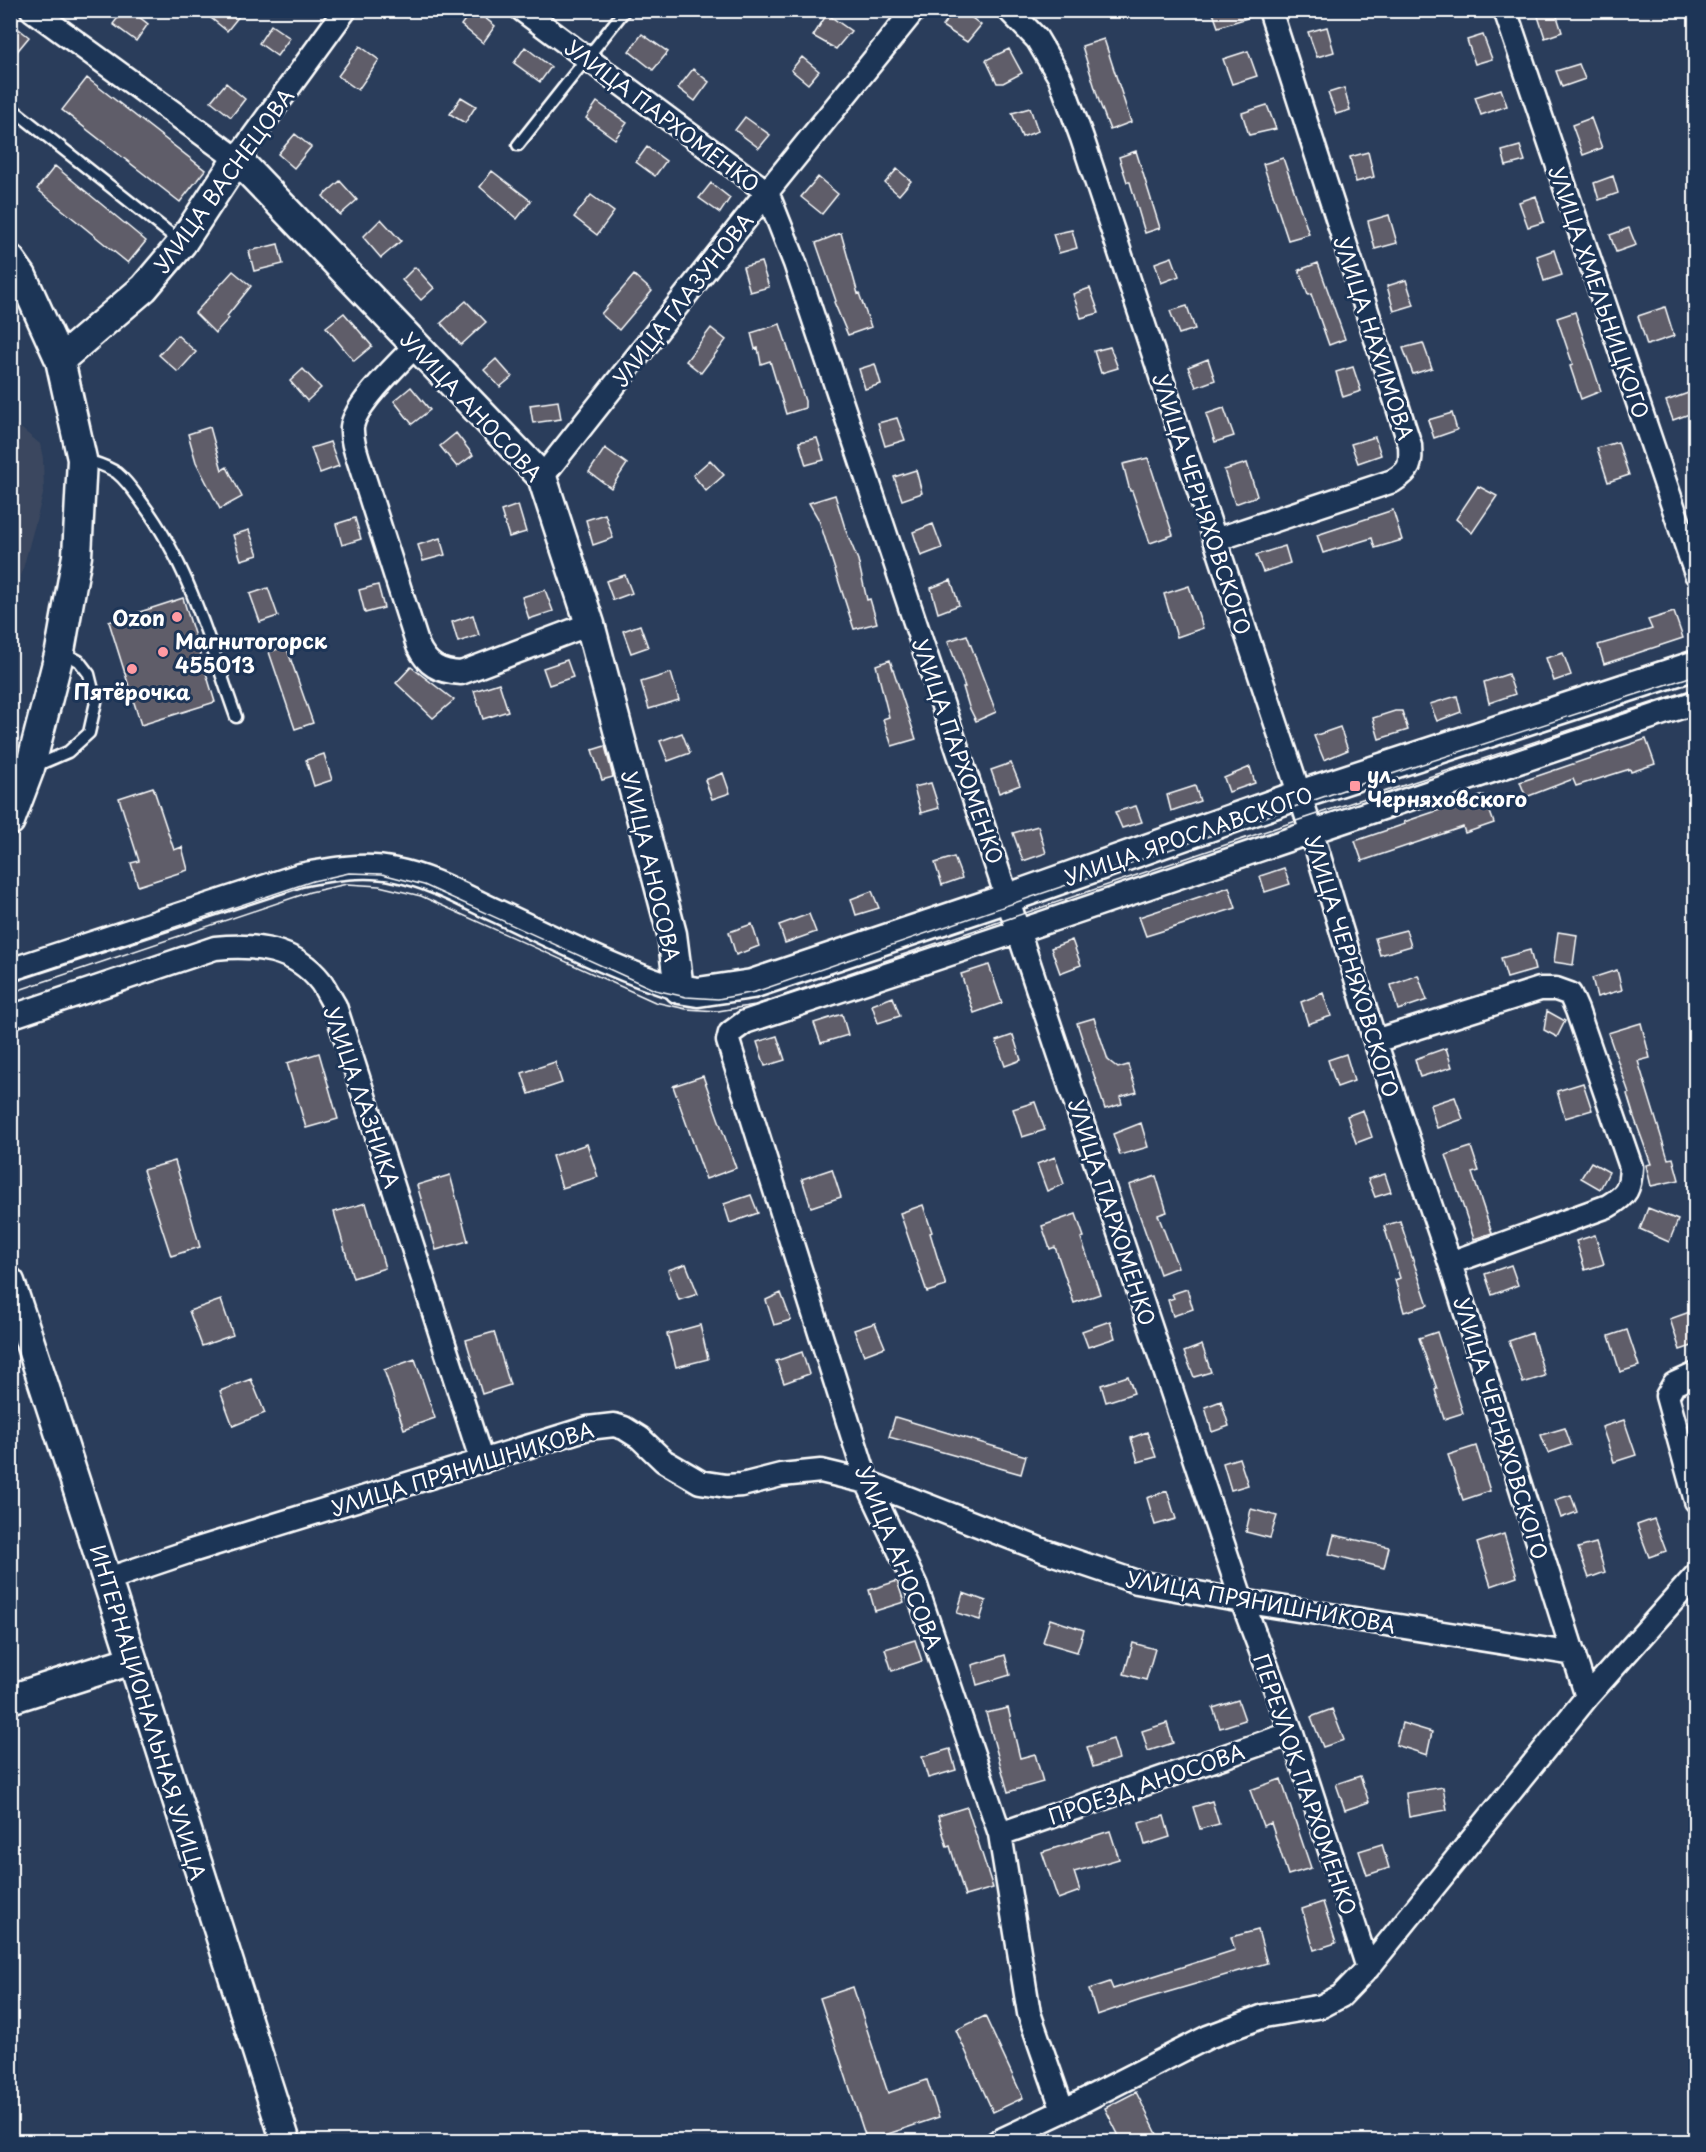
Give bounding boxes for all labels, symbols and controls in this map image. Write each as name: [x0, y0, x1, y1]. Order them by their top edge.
street label: УЛИЦА ПАРХОМЕНКО: [559, 31, 767, 199]
street label: УЛИЦА ВАСНЕЦОВА: [145, 81, 301, 279]
street label: УЛИЦА ХМЕЛЬНИЦКОГО: [1542, 162, 1658, 422]
street label: УЛИЦА ГЛАЗУНОВА: [604, 205, 760, 393]
street label: УЛИЦА НАХИМОВА: [1327, 232, 1423, 444]
street label: УЛИЦА АНОСОВА: [394, 324, 550, 488]
street label: УЛИЦА ЧЕРНЯХОВСКОГО: [1146, 369, 1260, 639]
place label: Ozon: [112, 601, 165, 633]
marker: Ozon: [170, 610, 184, 624]
place label: Магнитогорск 455013: [175, 624, 328, 680]
street label: УЛИЦА ПАРХОМЕНКО: [905, 634, 1013, 868]
marker: Магнитогорск 455013: [156, 645, 170, 659]
marker: Пятёрочка: [125, 662, 139, 676]
place label: Пятёрочка: [74, 675, 191, 707]
place label: ул. Черняховского: [1367, 758, 1527, 814]
street label: УЛИЦА АНОСОВА: [614, 767, 690, 965]
street label: УЛИЦА ЯРОСЛАВСКОГО: [1059, 777, 1317, 893]
marker: ул. Черняховского: [1348, 779, 1362, 793]
street label: УЛИЦА ЧЕРНЯХОВСКОГО: [1298, 831, 1408, 1101]
street label: УЛИЦА ЛАЗНИКА: [317, 1002, 409, 1192]
street label: УЛИЦА ПАРХОМЕНКО: [1061, 1095, 1165, 1329]
street label: УЛИЦА ЧЕРНЯХОВСКОГО: [1447, 1293, 1557, 1563]
street label: УЛИЦА ПРЯНИШНИКОВА: [327, 1413, 597, 1523]
street label: УЛИЦА АНОСОВА: [849, 1461, 951, 1653]
street label: ИНТЕРНАЦИОНАЛЬНАЯ УЛИЦА: [83, 1540, 215, 1884]
street label: УЛИЦА ПРЯНИШНИКОВА: [1124, 1562, 1398, 1640]
street label: ПЕРЕУЛОК ПАРХОМЕНКО: [1246, 1649, 1366, 1919]
street label: ПРОЕЗД АНОСОВА: [1044, 1734, 1248, 1832]

